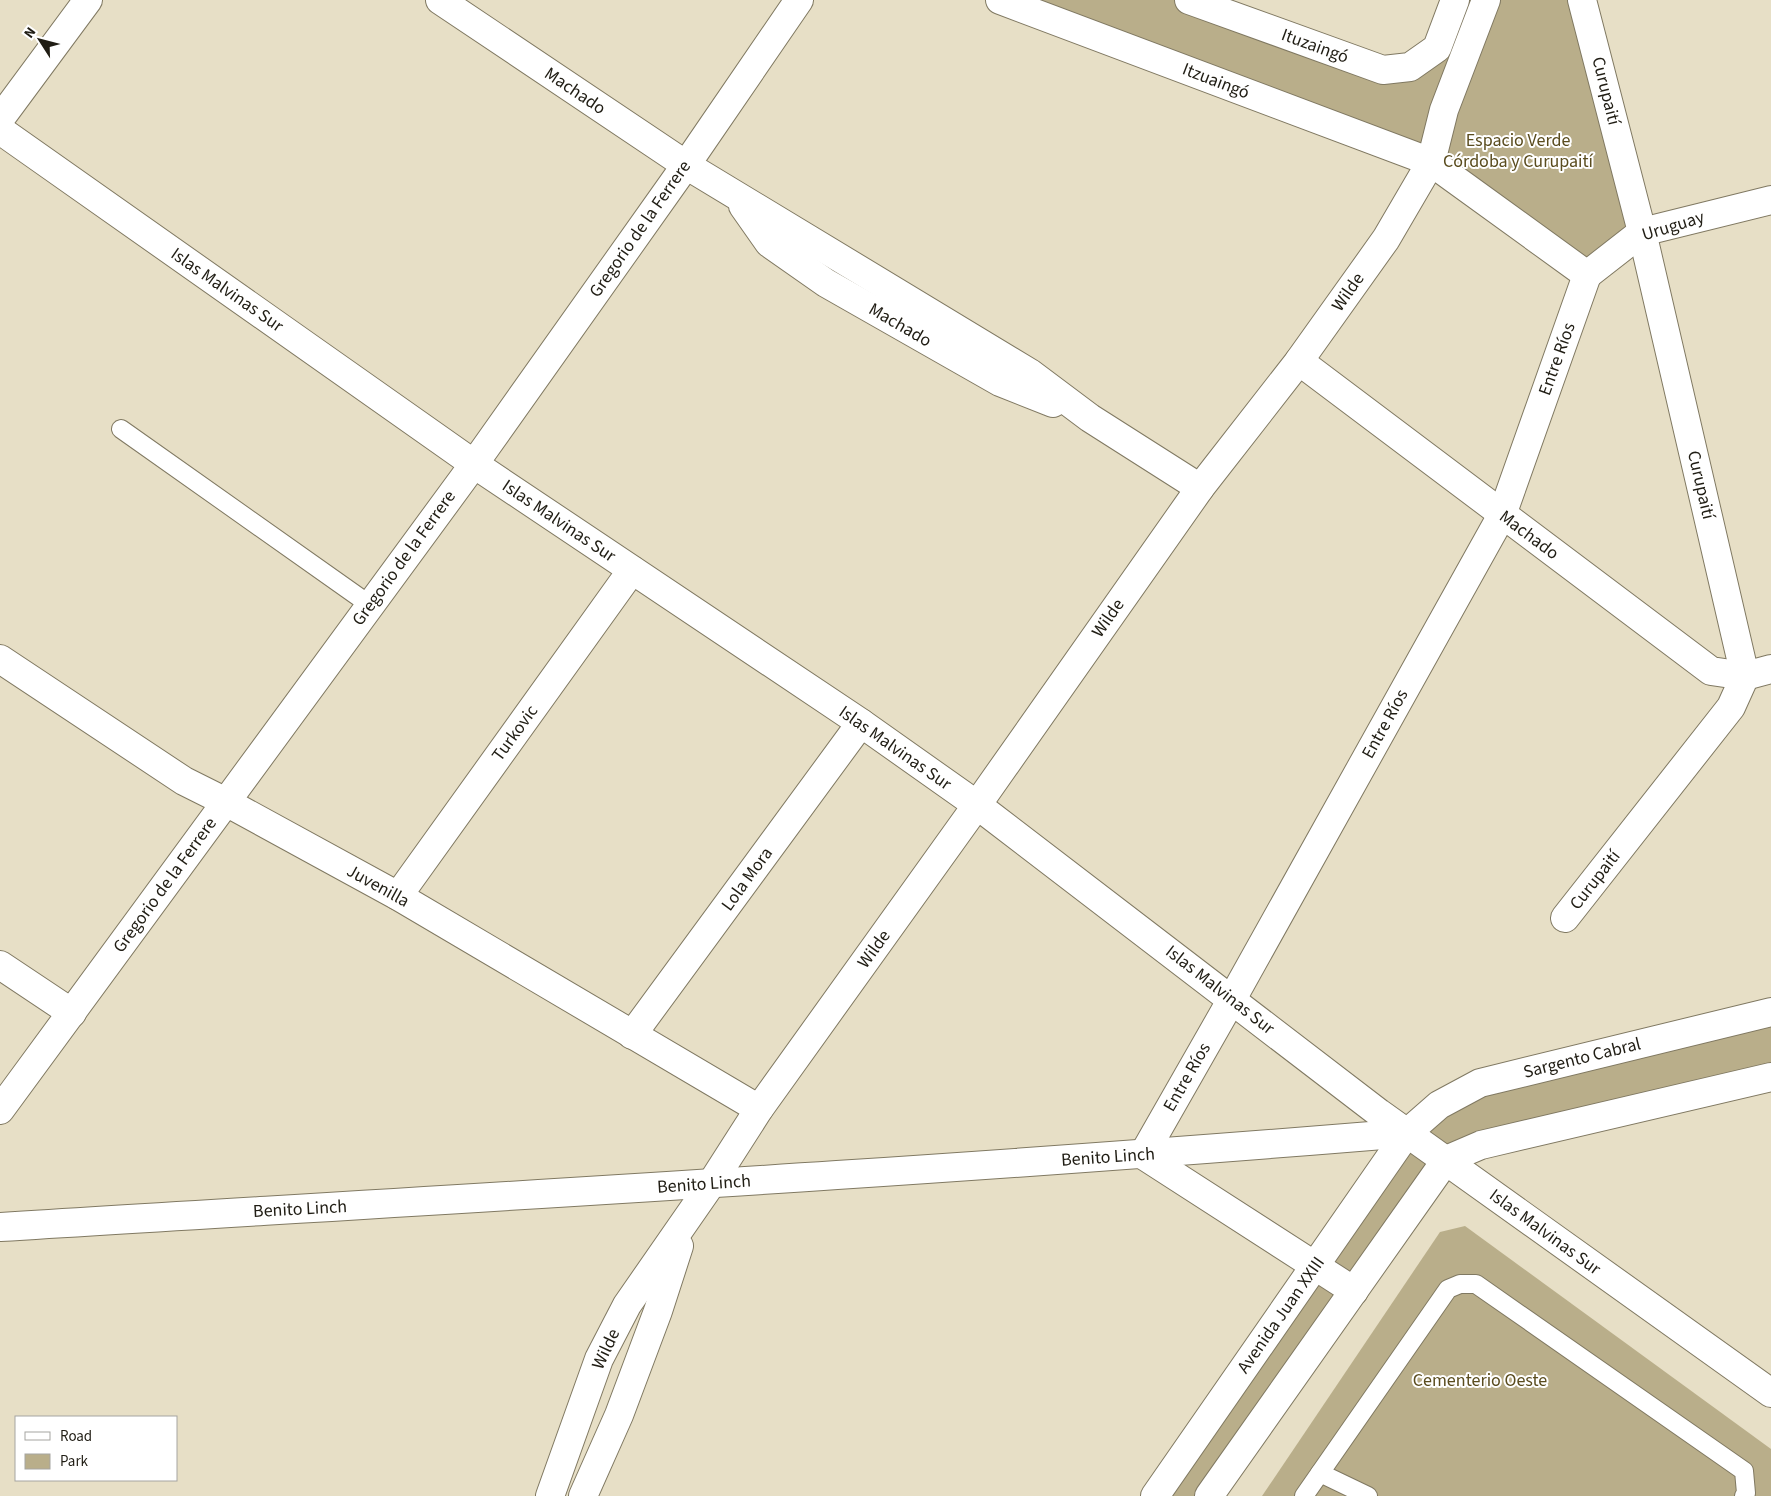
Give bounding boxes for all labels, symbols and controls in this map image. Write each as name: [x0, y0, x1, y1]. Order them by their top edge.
north arrow: [15, 15, 65, 65]
street label: Ituzaingó: [1278, 22, 1352, 70]
text: N: [19, 23, 41, 43]
street label: Curupaití: [1585, 54, 1627, 128]
street label: Itzuaingó: [1179, 57, 1253, 105]
street label: Machado: [539, 61, 611, 121]
park label: Espacio Verde Córdoba y Curupaití: [1443, 128, 1594, 174]
street label: Gregorio de la Ferrere: [583, 155, 697, 303]
street label: Uruguay: [1639, 205, 1708, 247]
street label: Islas Malvinas Sur: [166, 242, 289, 339]
street label: Wilde: [1326, 268, 1370, 316]
street label: Machado: [864, 297, 936, 353]
street label: Entre Ríos: [1532, 319, 1582, 399]
street label: Curupaití: [1681, 448, 1721, 522]
street label: Islas Malvinas Sur: [497, 474, 621, 569]
street label: Gregorio de la Ferrere: [346, 485, 462, 631]
street label: Machado: [1494, 504, 1564, 566]
street label: Wilde: [1086, 594, 1130, 642]
street label: Entre Ríos: [1356, 685, 1414, 763]
street label: Turkovic: [486, 700, 544, 766]
street label: Islas Malvinas Sur: [834, 700, 957, 797]
street label: Gregorio de la Ferrere: [107, 812, 223, 958]
street label: Lola Mora: [715, 842, 779, 916]
street label: Curupaití: [1564, 844, 1627, 915]
street label: Juvenilla: [342, 859, 414, 913]
street label: Wilde: [852, 925, 897, 973]
street label: Islas Malvinas Sur: [1160, 939, 1280, 1041]
street label: Sargento Cabral: [1521, 1031, 1643, 1085]
street label: Entre Ríos: [1157, 1038, 1217, 1116]
street label: Benito Linch: [1060, 1141, 1156, 1173]
street label: Benito Linch: [656, 1168, 752, 1200]
street label: Islas Malvinas Sur: [1484, 1183, 1607, 1281]
street label: Benito Linch: [252, 1194, 348, 1224]
street label: Avenida Juan XXIII: [1231, 1252, 1331, 1378]
street label: Wilde: [586, 1325, 626, 1373]
park label: Cementerio Oeste: [1413, 1368, 1547, 1393]
legend: [15, 1416, 178, 1481]
text: Road: [60, 1426, 92, 1447]
text: Park: [60, 1451, 89, 1472]

